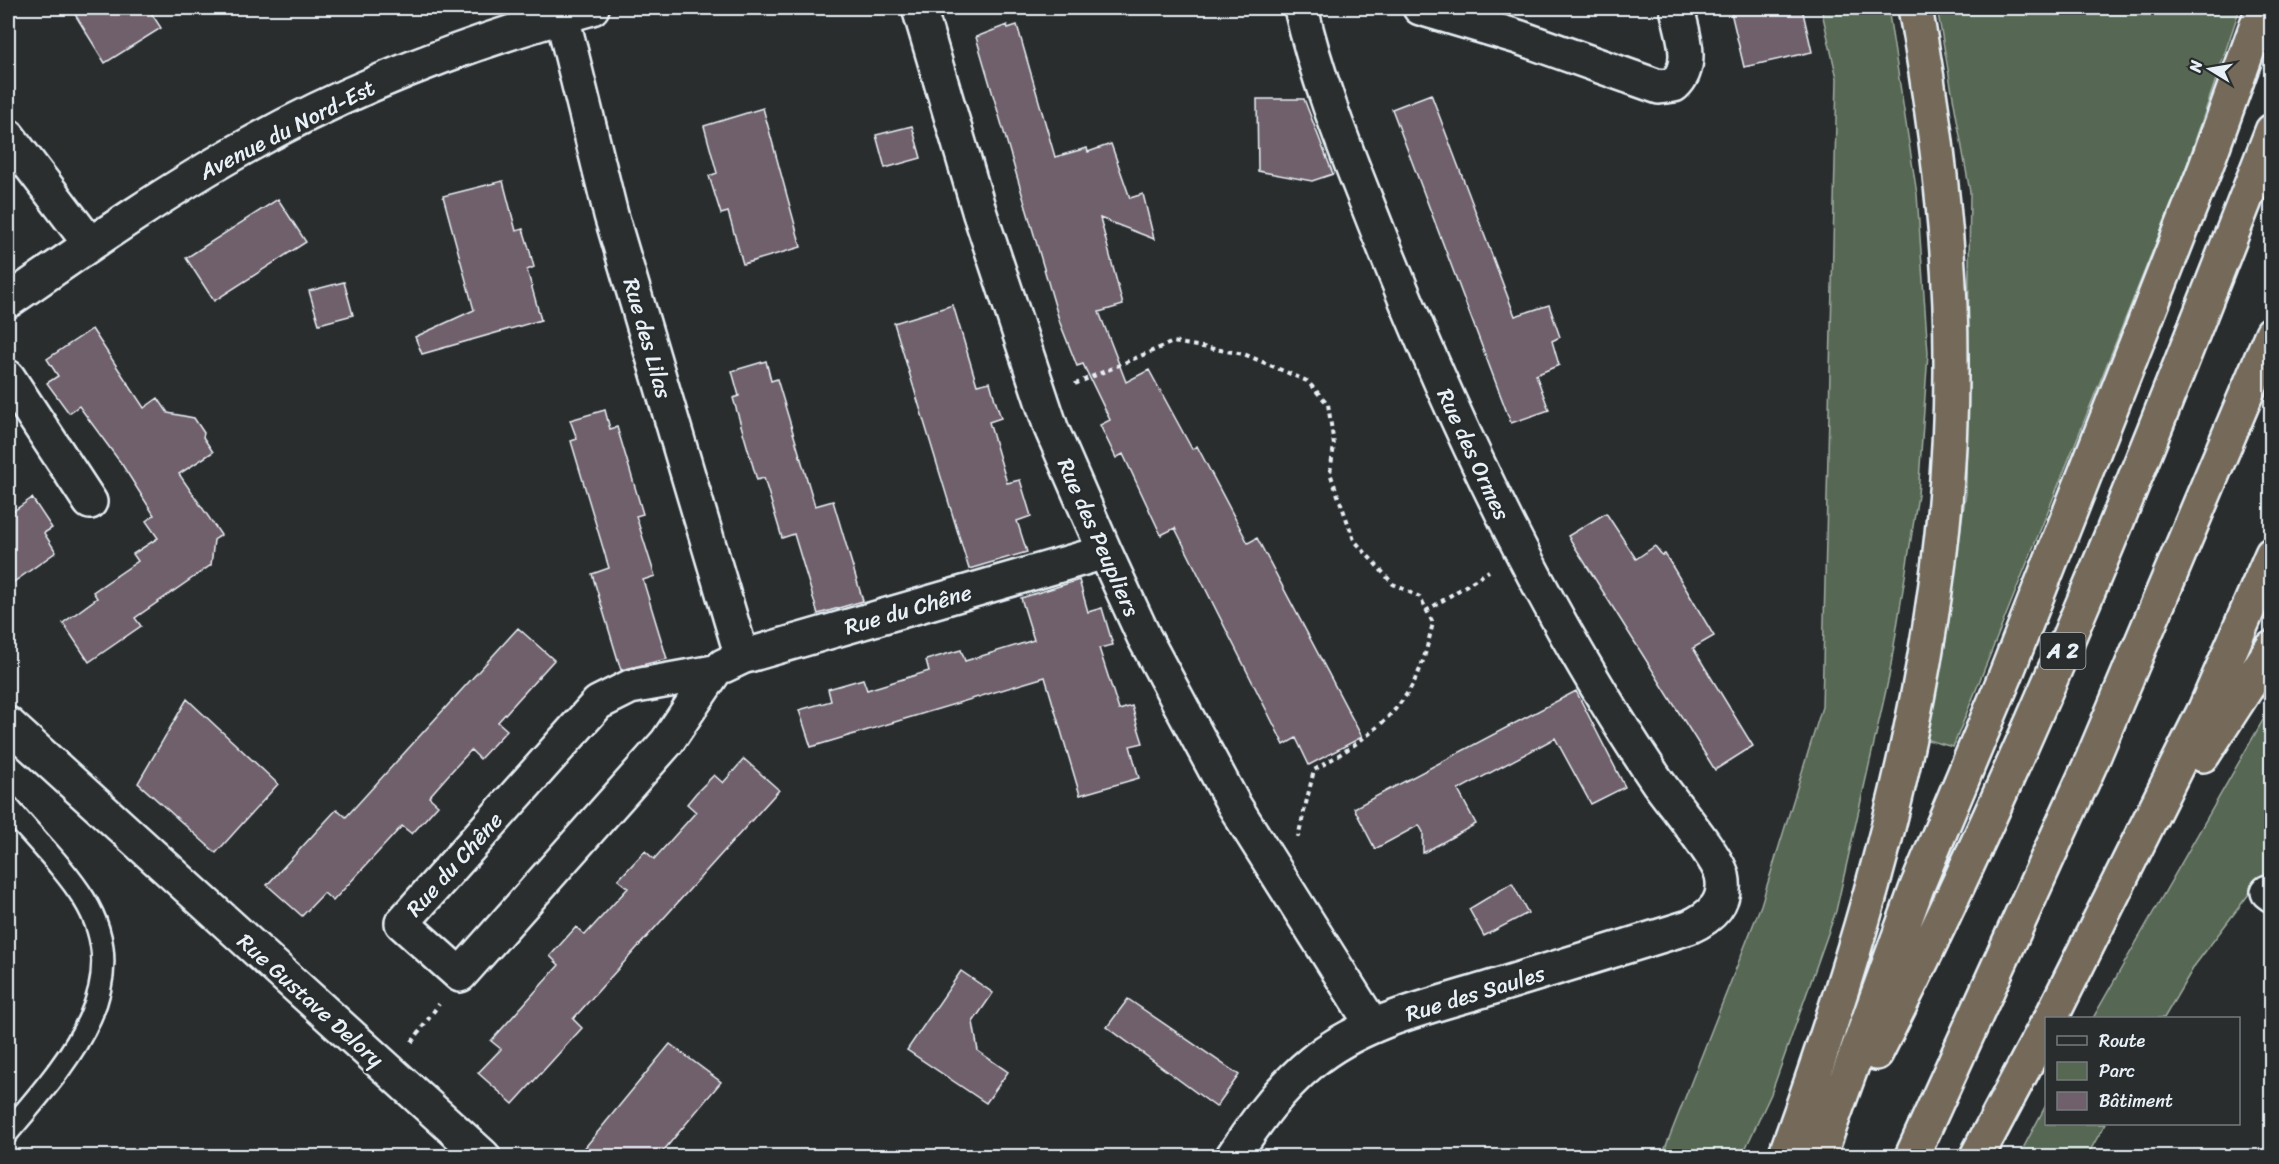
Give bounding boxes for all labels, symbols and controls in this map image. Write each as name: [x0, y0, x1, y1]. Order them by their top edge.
north arrow: [2180, 39, 2240, 99]
text: N: [2180, 57, 2211, 75]
street label: Avenue du Nord-Est: [191, 68, 382, 191]
street label: Rue des Lilas: [612, 273, 684, 404]
street label: Rue des Ormes: [1426, 382, 1522, 528]
street label: Rue des Peupliers: [1046, 452, 1151, 623]
street label: Rue du Chêne: [840, 573, 977, 646]
road number: A 2: [2040, 633, 2086, 669]
street label: Rue du Chêne: [396, 803, 513, 926]
street label: Rue Gustave Delory: [228, 923, 394, 1078]
street label: Rue des Saules: [1401, 954, 1550, 1033]
legend: [2045, 1017, 2240, 1125]
text: Route: [2099, 1025, 2146, 1057]
text: Parc: [2099, 1055, 2135, 1087]
text: Bâtiment: [2099, 1085, 2173, 1117]

